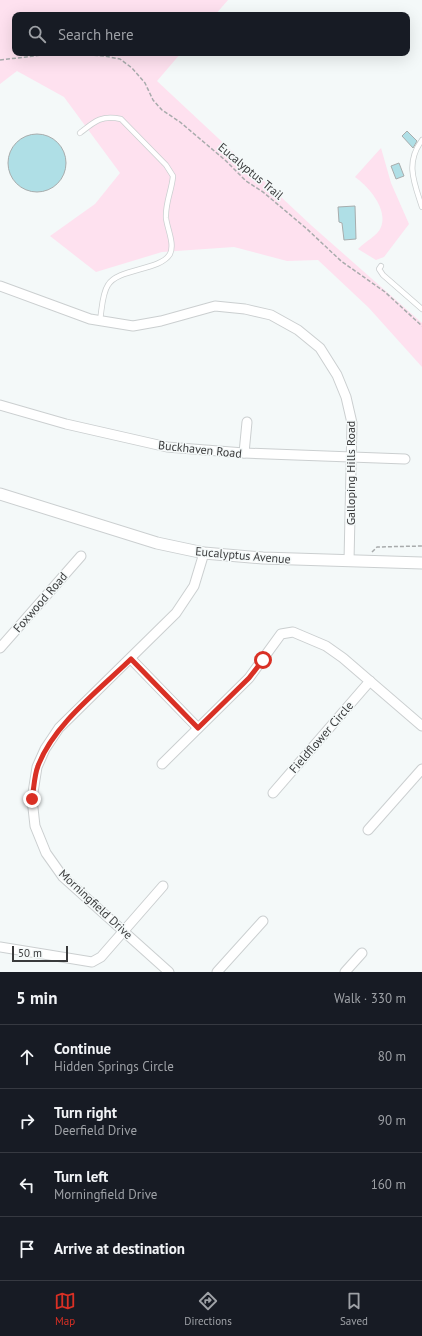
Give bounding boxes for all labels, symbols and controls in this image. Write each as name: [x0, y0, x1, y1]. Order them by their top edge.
search box: [12, 12, 410, 56]
icon: search: [26, 23, 48, 45]
text: Search here: [58, 25, 134, 44]
street label: Eucalyptus Trail: [215, 139, 287, 203]
street label: Galloping Hills Road: [343, 421, 358, 525]
street label: Buckhaven Road: [157, 437, 243, 461]
street label: Eucalyptus Avenue: [195, 543, 291, 567]
street label: Foxwood Road: [10, 569, 70, 635]
route start: [254, 651, 272, 669]
street label: Fieldflower Circle: [286, 698, 356, 776]
route end: [23, 790, 41, 808]
street label: Morningfield Drive: [56, 866, 136, 942]
scale bar: [12, 944, 68, 963]
text: 50 m: [18, 946, 42, 960]
text: 5 min: [16, 987, 57, 1009]
text: Walk · 330 m: [334, 990, 406, 1007]
text: Continue: [54, 1039, 111, 1058]
icon: ahead: [16, 1046, 38, 1068]
text: 80 m: [378, 1048, 406, 1065]
text: Hidden Springs Circle: [54, 1058, 174, 1075]
text: Turn right: [54, 1103, 117, 1122]
icon: right: [16, 1110, 38, 1132]
text: 90 m: [378, 1112, 406, 1129]
text: Deerfield Drive: [54, 1122, 137, 1139]
text: Turn left: [54, 1167, 108, 1186]
icon: left: [16, 1174, 38, 1196]
text: 160 m: [371, 1176, 406, 1193]
text: Morningfield Drive: [54, 1186, 157, 1203]
icon: arrive: [16, 1238, 38, 1260]
text: Arrive at destination: [54, 1239, 185, 1258]
tab: Map: [54, 1290, 76, 1328]
tab: Directions: [184, 1290, 232, 1328]
tab: Saved: [340, 1290, 368, 1328]

